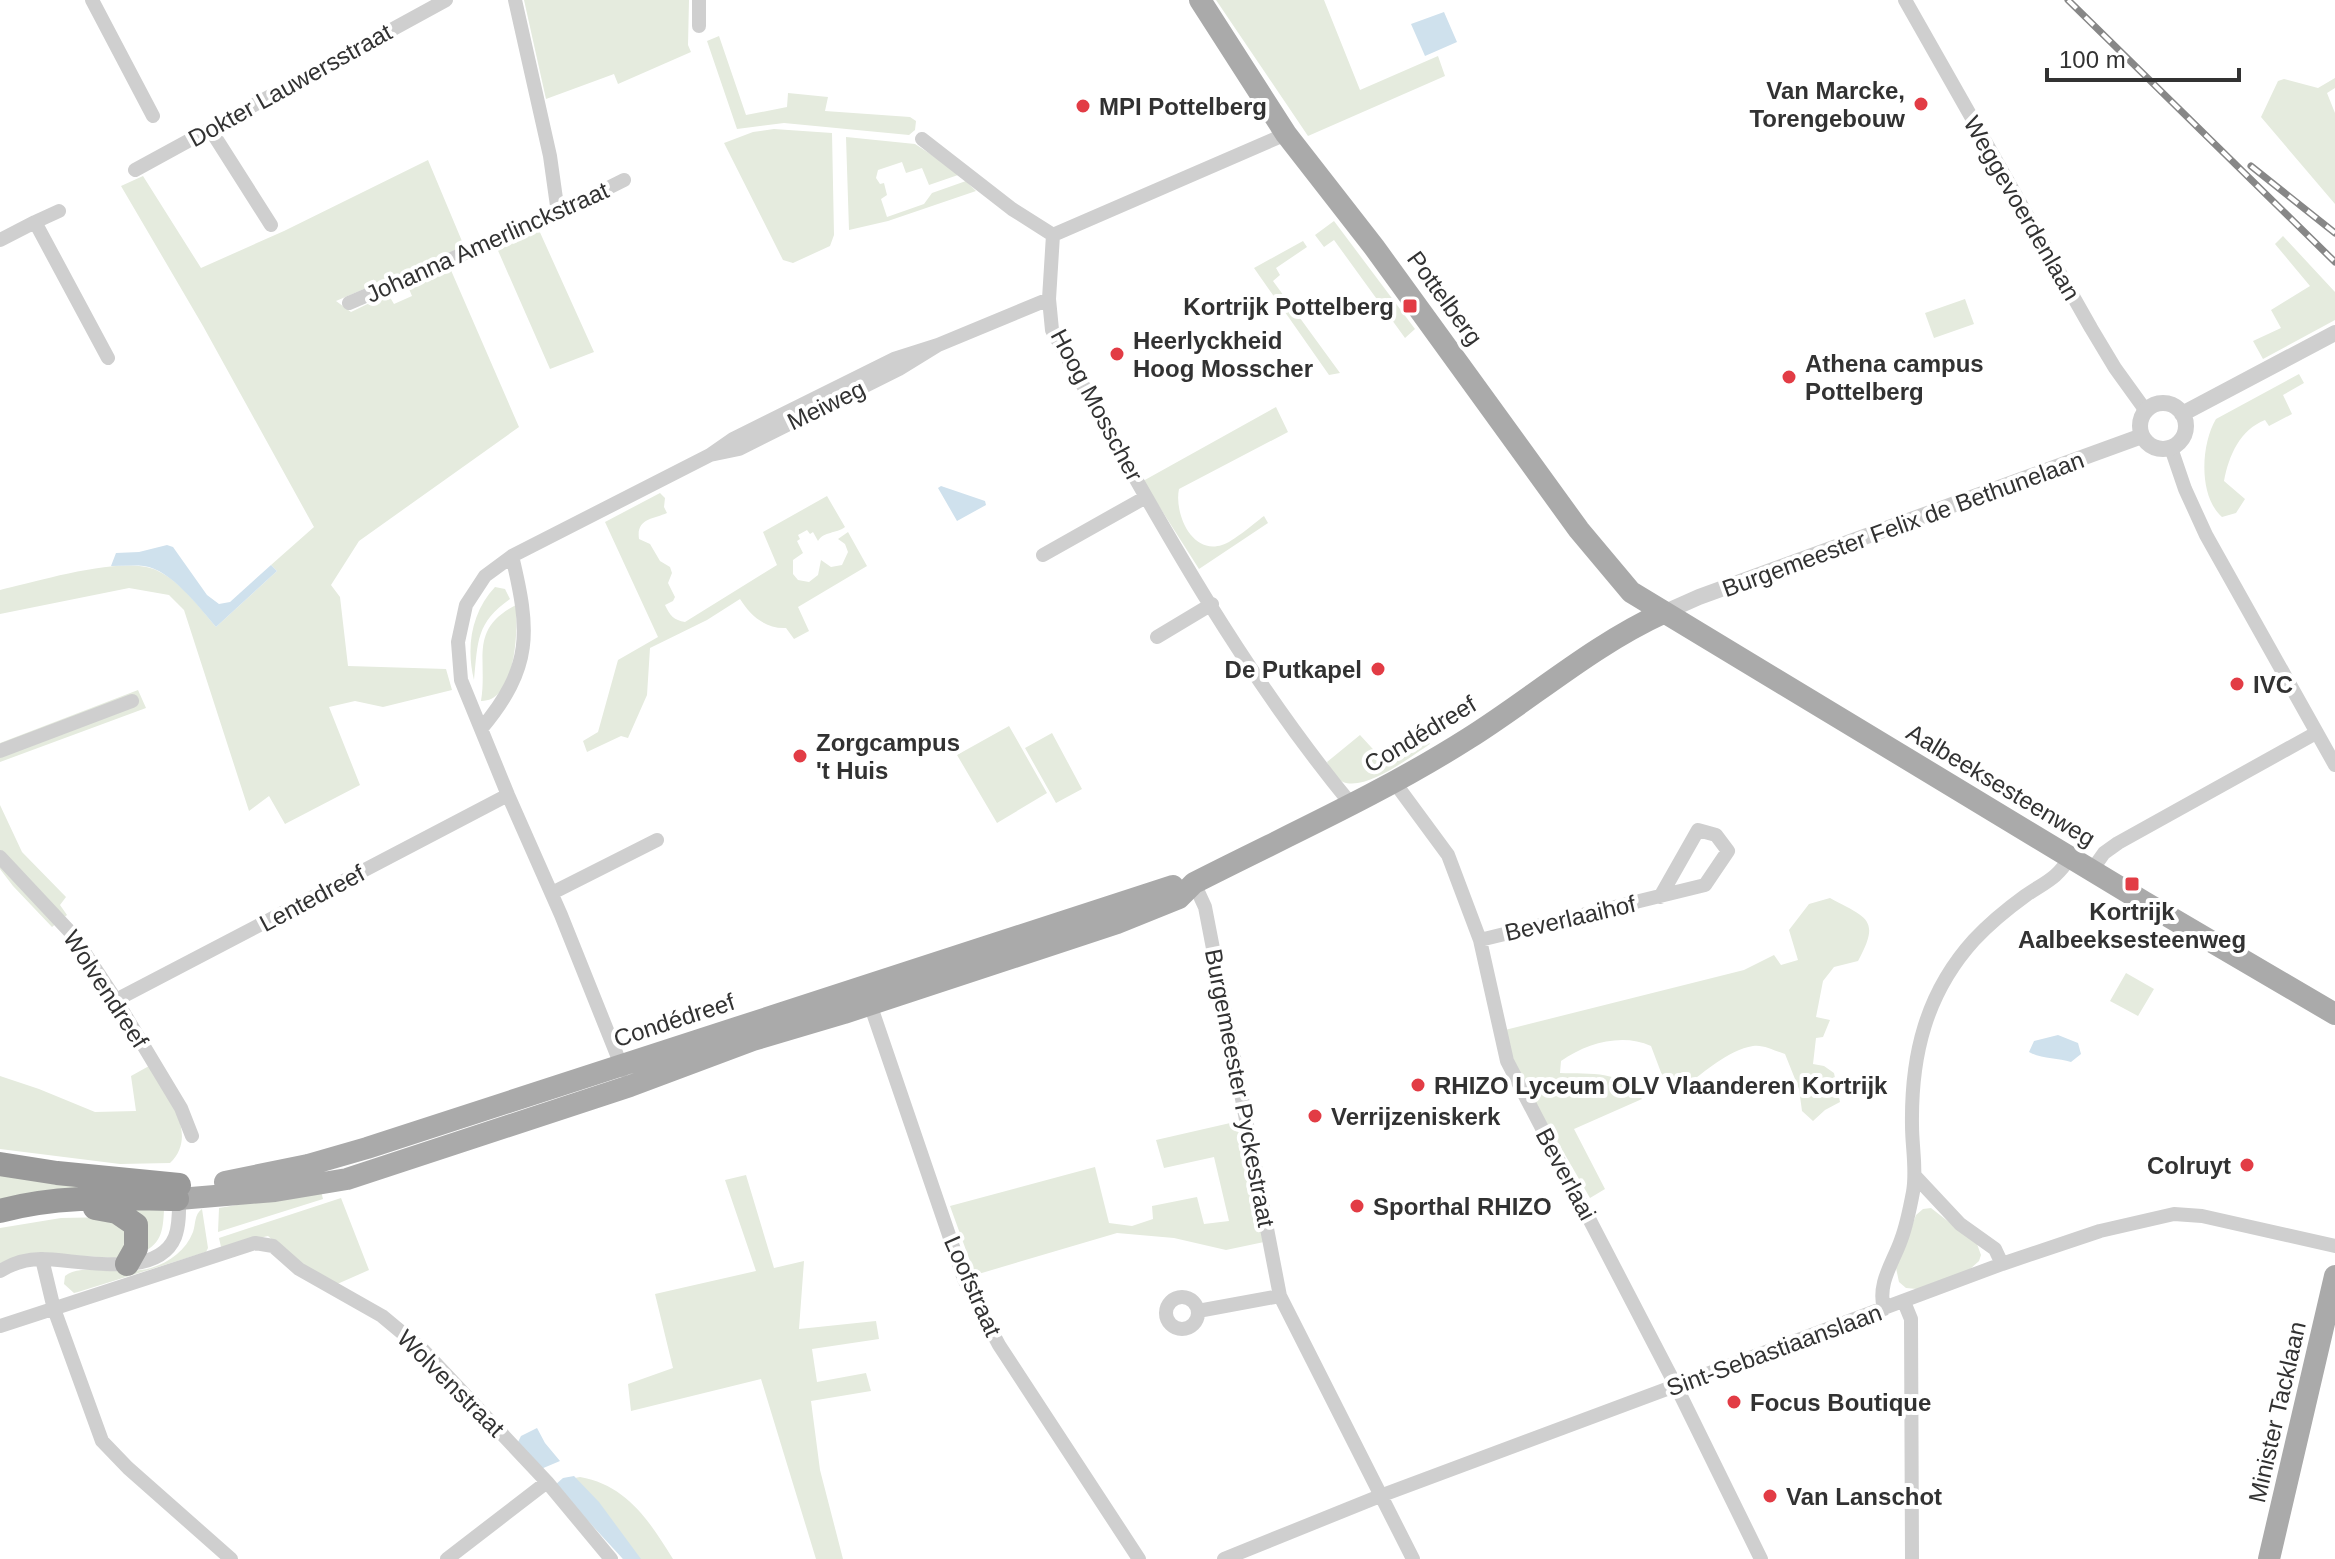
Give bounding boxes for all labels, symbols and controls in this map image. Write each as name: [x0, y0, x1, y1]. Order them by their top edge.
street label: Dokter Lauwersstraat: [184, 18, 397, 152]
scale bar: [2047, 32, 2239, 82]
text: 100 m: [2059, 46, 2126, 73]
place label: Van Marcke, Torengebouw: [1749, 77, 1905, 132]
place label: MPI Pottelberg: [1099, 93, 1267, 120]
marker: Van Marcke, Torengebouw: [1912, 95, 1930, 113]
marker: MPI Pottelberg: [1074, 97, 1092, 115]
street label: Weggevoerdenlaan: [1958, 111, 2086, 305]
street label: Johanna Amerlinckstraat: [361, 176, 613, 308]
street label: Pottelberg: [1402, 246, 1488, 350]
place label: Kortrijk Pottelberg: [1183, 293, 1394, 320]
marker: Kortrijk Pottelberg: [1401, 297, 1419, 315]
street label: Hoog Mosscher: [1046, 324, 1148, 486]
place label: Heerlyckheid Hoog Mosscher: [1133, 327, 1313, 382]
marker: Heerlyckheid Hoog Mosscher: [1108, 345, 1126, 363]
place label: Athena campus Pottelberg: [1805, 350, 1984, 405]
marker: Athena campus Pottelberg: [1780, 368, 1798, 386]
street label: Meiweg: [783, 375, 869, 435]
street label: Burgemeester Felix de Bethunelaan: [1718, 446, 2088, 602]
place label: De Putkapel: [1225, 656, 1362, 683]
marker: De Putkapel: [1369, 660, 1387, 678]
place label: IVC: [2253, 671, 2293, 698]
marker: IVC: [2228, 675, 2246, 693]
street label: Condédreef: [1359, 690, 1481, 778]
street label: Aalbeeksesteenweg: [1902, 718, 2100, 852]
place label: Zorgcampus 't Huis: [816, 729, 960, 784]
marker: Zorgcampus 't Huis: [791, 747, 809, 765]
street label: Lentedreef: [255, 859, 369, 937]
marker: Kortrijk Aalbeeksesteenweg: [2123, 875, 2141, 893]
street label: Beverlaaihof: [1502, 890, 1638, 946]
place label: Kortrijk Aalbeeksesteenweg: [2018, 898, 2246, 953]
street label: Wolvendreef: [58, 925, 154, 1053]
street label: Burgemeester Pyckestraat: [1200, 947, 1280, 1230]
street label: Condédreef: [610, 988, 738, 1052]
place label: RHIZO Lyceum OLV Vlaanderen Kortrijk: [1434, 1072, 1888, 1099]
marker: RHIZO Lyceum OLV Vlaanderen Kortrijk: [1409, 1076, 1427, 1094]
place label: Verrijzeniskerk: [1331, 1103, 1501, 1130]
marker: Verrijzeniskerk: [1306, 1107, 1324, 1125]
street label: Beverlaai: [1531, 1123, 1601, 1225]
place label: Colruyt: [2147, 1152, 2231, 1179]
marker: Colruyt: [2238, 1156, 2256, 1174]
place label: Sporthal RHIZO: [1373, 1193, 1552, 1220]
marker: Sporthal RHIZO: [1348, 1197, 1366, 1215]
street label: Loofstraat: [939, 1232, 1007, 1341]
street label: Sint-Sebastiaanslaan: [1663, 1299, 1885, 1401]
street label: Minister Tacklaan: [2243, 1319, 2311, 1505]
street label: Wolvenstraat: [392, 1324, 510, 1442]
place label: Focus Boutique: [1750, 1389, 1931, 1416]
marker: Focus Boutique: [1725, 1393, 1743, 1411]
place label: Van Lanschot: [1786, 1483, 1942, 1510]
marker: Van Lanschot: [1761, 1487, 1779, 1505]

